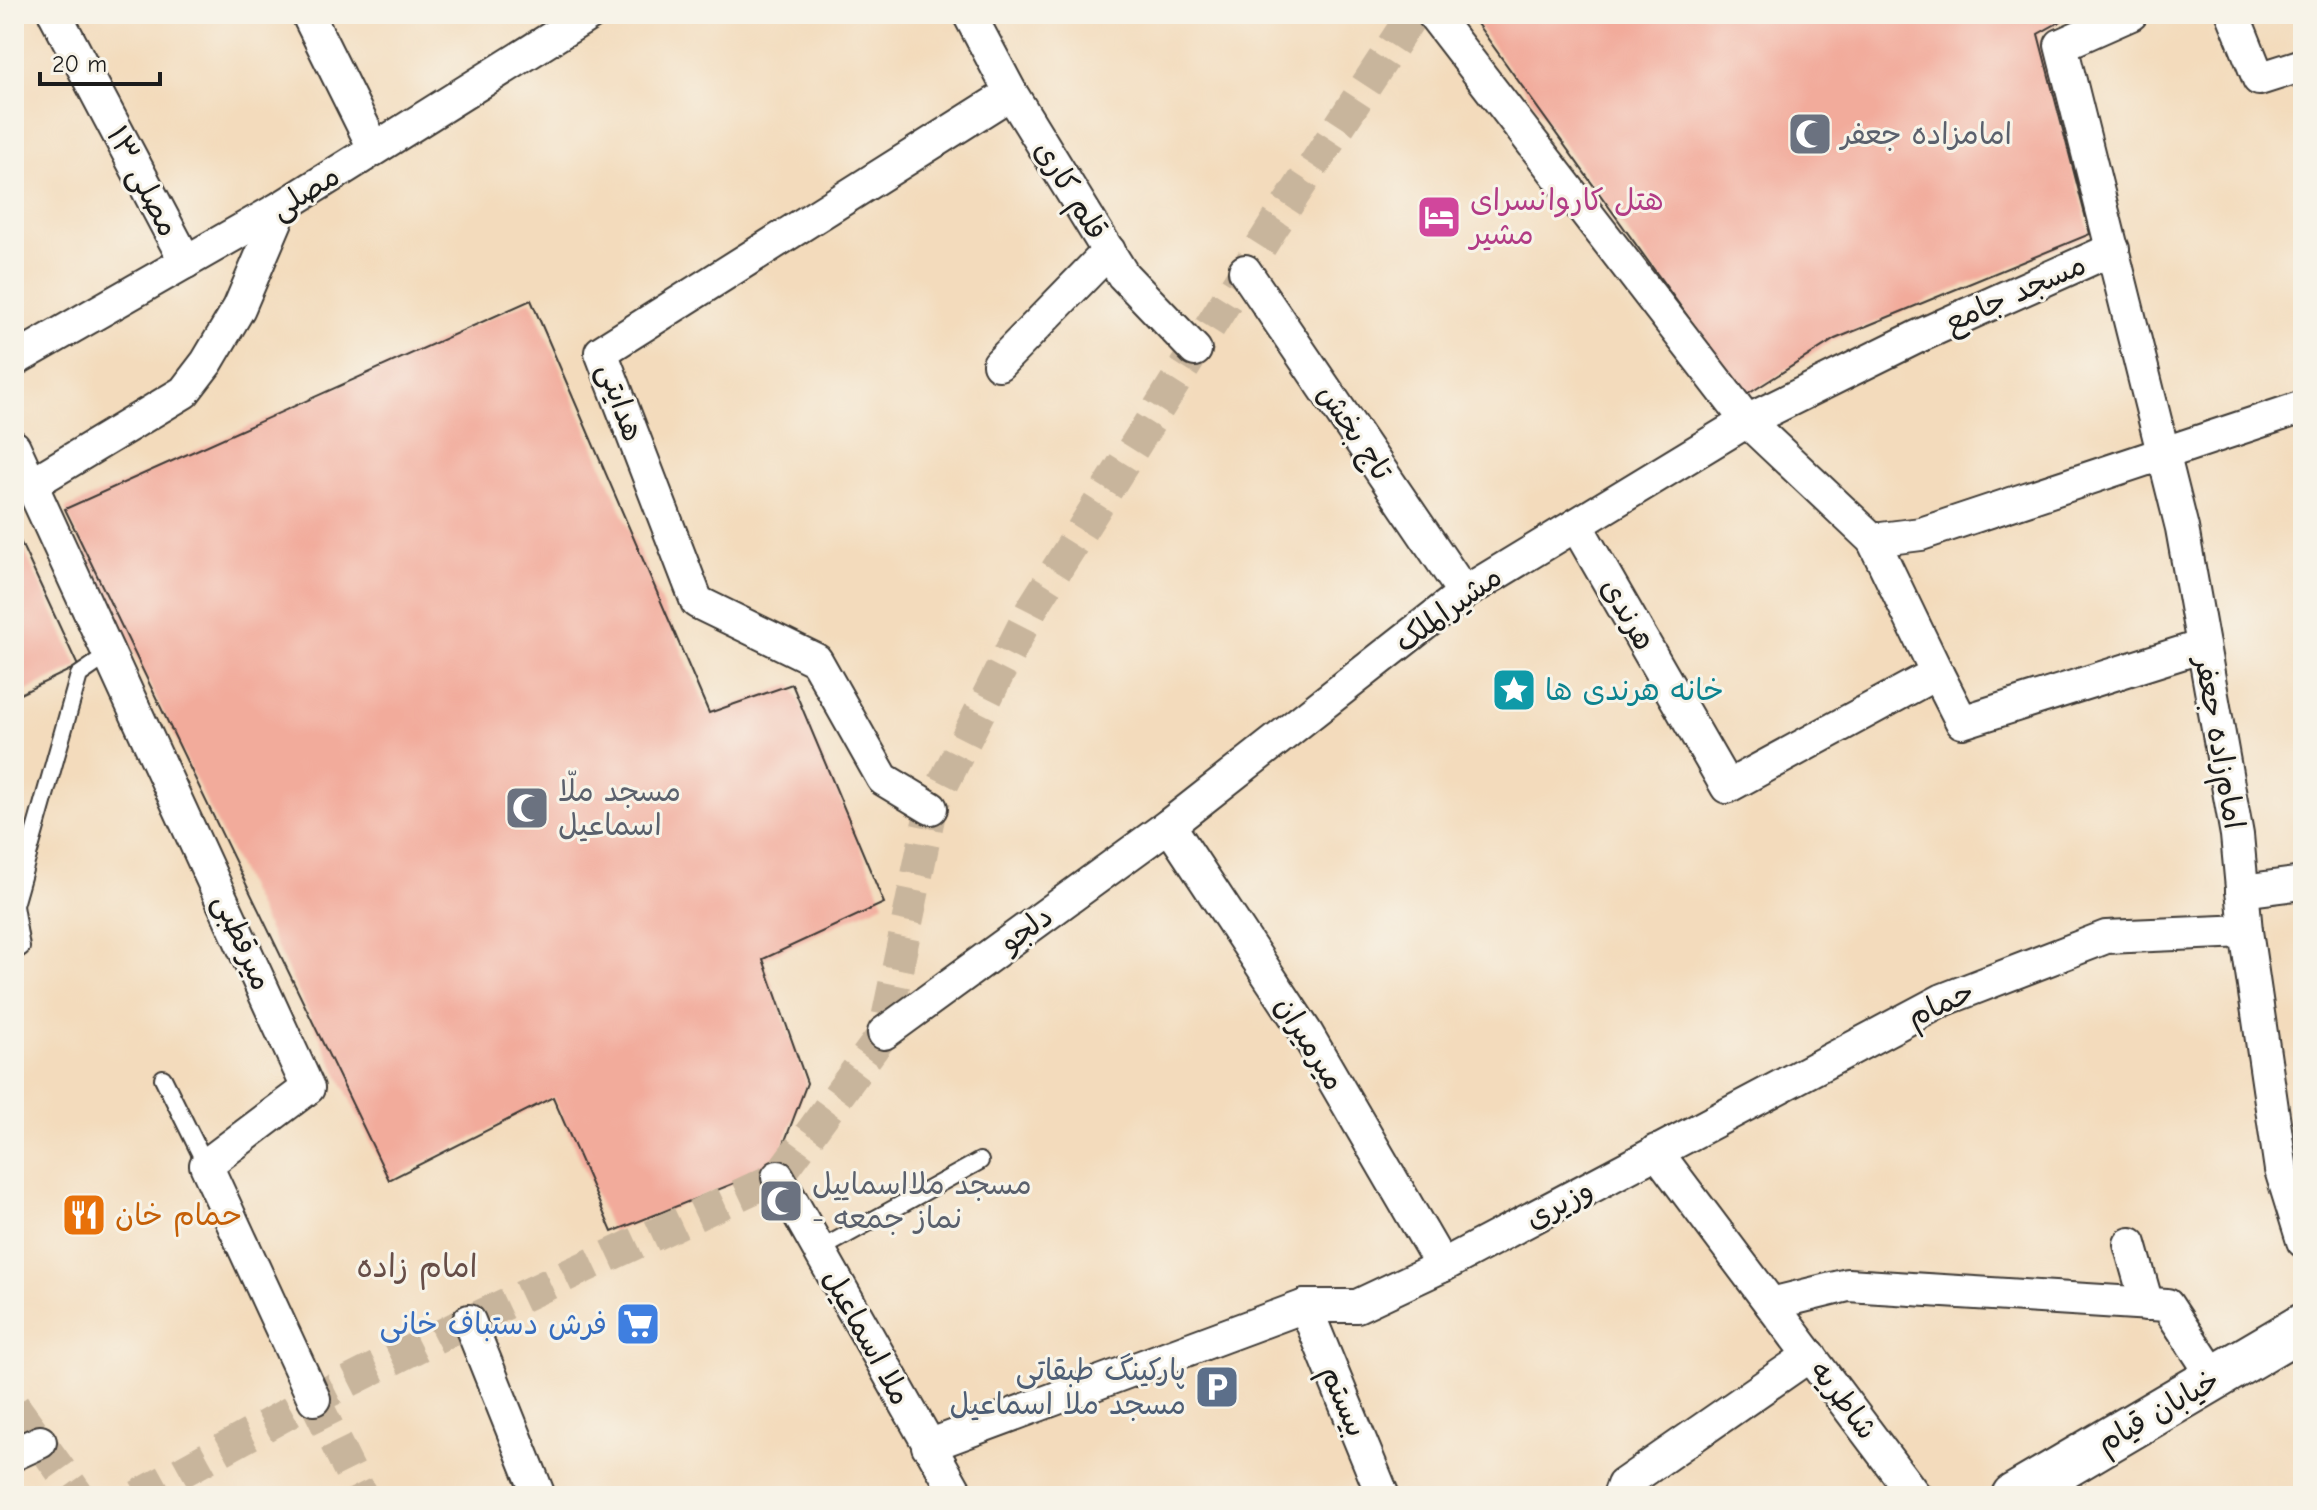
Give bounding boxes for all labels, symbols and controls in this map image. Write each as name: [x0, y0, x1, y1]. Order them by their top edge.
scale bar: [40, 36, 160, 86]
text: 20 m: [52, 50, 107, 78]
mosque icon: امامزاده جعفر: [1786, 110, 1834, 158]
place label: امامزاده جعفر: [1838, 117, 2012, 152]
street label: مصلی ۱۳: [98, 120, 186, 243]
street label: قلم کاری: [1023, 134, 1115, 248]
street label: مصلی: [264, 158, 347, 228]
place label: هتل کاروانسرای مشیر: [1467, 183, 1664, 252]
hotel icon: هتل کاروانسرای مشیر: [1415, 193, 1463, 241]
street label: مسجد جامع: [1939, 247, 2093, 344]
street label: هدایتی: [589, 358, 651, 446]
street label: تاج بخش: [1308, 378, 1400, 488]
street label: مشیرالملک: [1388, 559, 1509, 660]
street label: هرندی: [1593, 572, 1662, 656]
street label: امام‌زاده جعفر: [2183, 651, 2252, 833]
place icon: خانه هرندی ها: [1490, 666, 1538, 714]
place label: خانه هرندی ها: [1545, 673, 1724, 708]
place label: مسجد ملّا اسماعیل: [558, 770, 681, 843]
mosque icon: مسجد ملّا اسماعیل: [503, 784, 551, 832]
street label: میرقطبی: [205, 889, 279, 996]
street label: دلجو: [992, 899, 1059, 961]
street label: حمام: [1902, 974, 1980, 1038]
street label: میرمیران: [1267, 990, 1352, 1097]
place label: مسجد ملااسماییل - نماز جمعه: [812, 1167, 1032, 1236]
street label: وزیری: [1520, 1172, 1599, 1237]
mosque icon: مسجد ملااسماییل - نماز جمعه: [757, 1177, 805, 1225]
restaurant icon: حمام خان: [60, 1191, 108, 1239]
place label: حمام خان: [115, 1198, 241, 1237]
district label: امام زاده: [356, 1248, 478, 1290]
street label: ملا اسماعیل: [815, 1263, 918, 1411]
supermarket icon: فرش دستباف خانی: [614, 1300, 662, 1348]
place label: فرش دستباف خانی: [380, 1307, 607, 1343]
place label: پارکینگ طبقاتی مسجد ملا اسماعیل: [949, 1353, 1186, 1422]
street label: شاطریه: [1803, 1354, 1884, 1446]
street label: بیستم: [1309, 1360, 1374, 1444]
street label: خیابان قیام: [2091, 1362, 2228, 1464]
parking icon: پارکینگ طبقاتی مسجد ملا اسماعیل: [1193, 1363, 1241, 1411]

